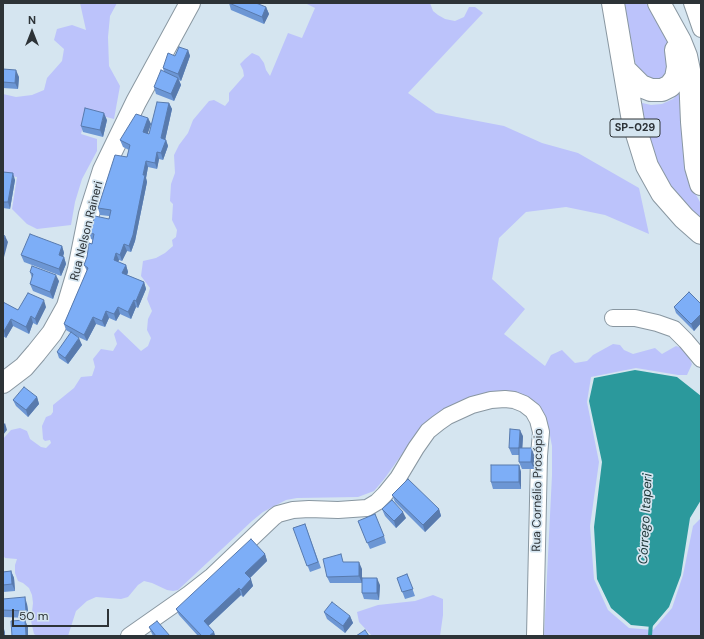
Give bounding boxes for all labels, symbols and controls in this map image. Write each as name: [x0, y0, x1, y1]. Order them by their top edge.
north arrow: [12, 12, 52, 52]
text: N: [28, 13, 36, 27]
road number: SP-029: [610, 119, 660, 137]
street label: Rua Nelson Raineri: [68, 180, 106, 282]
street label: Rua Cornélio Procópio: [530, 428, 546, 552]
water label: Córrego Itaperi: [636, 473, 656, 565]
scale bar: [14, 601, 111, 627]
text: 50 m: [19, 608, 48, 624]

